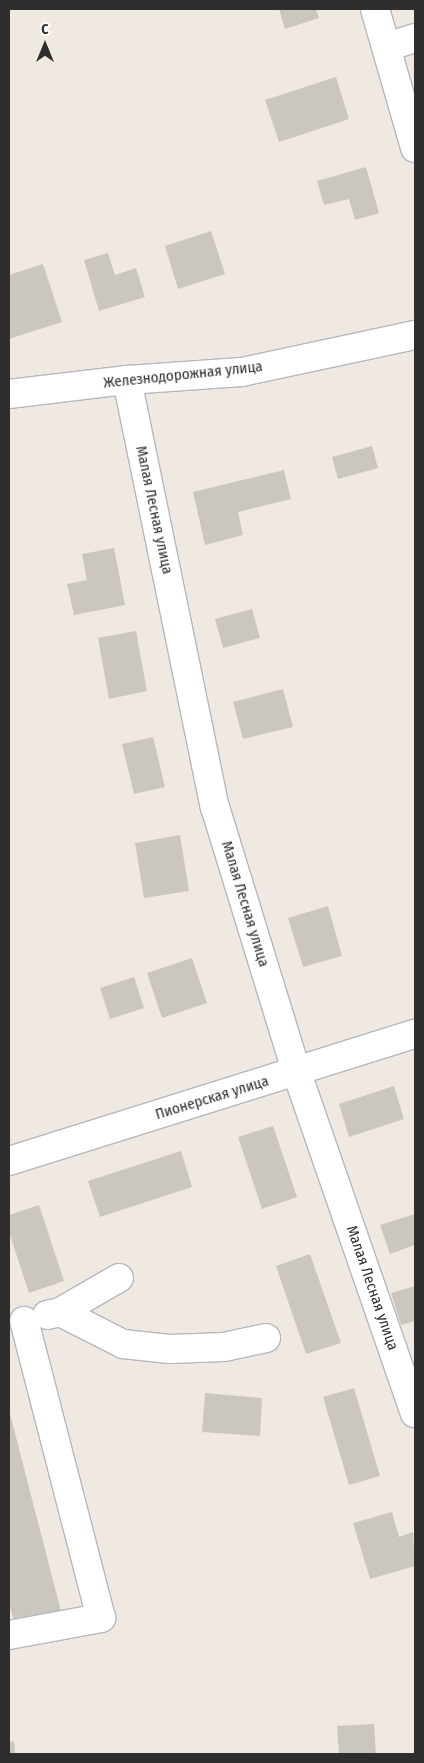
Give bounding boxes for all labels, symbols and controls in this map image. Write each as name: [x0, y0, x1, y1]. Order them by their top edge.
north arrow: [20, 20, 70, 70]
text: С: [41, 21, 49, 38]
street label: Железнодорожная улица: [103, 358, 263, 392]
street label: Малая Лесная улица: [132, 444, 176, 576]
street label: Малая Лесная улица: [217, 839, 273, 969]
street label: Пионерская улица: [153, 1072, 271, 1124]
street label: Малая Лесная улица: [342, 1223, 402, 1353]

